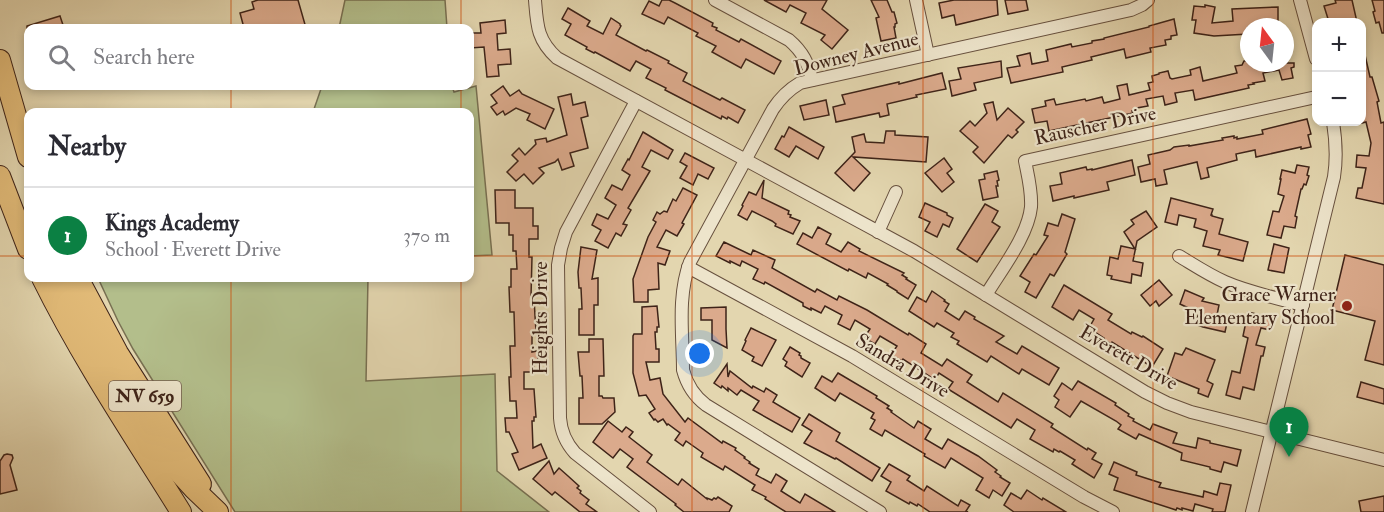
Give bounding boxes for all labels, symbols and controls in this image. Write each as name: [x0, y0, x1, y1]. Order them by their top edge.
north arrow: [1240, 18, 1294, 72]
map controls: [1312, 18, 1366, 126]
button: +: [1312, 18, 1366, 72]
search box: [24, 24, 474, 90]
street label: Downey Avenue: [791, 26, 921, 81]
icon: search: [45, 41, 78, 74]
text: Search here: [93, 43, 195, 71]
button: −: [1312, 72, 1366, 126]
street label: Rauscher Drive: [1032, 100, 1158, 151]
text: Nearby: [48, 131, 126, 163]
text: Kings Academy: [105, 209, 239, 237]
text: 1: [64, 223, 71, 248]
text: 370 m: [403, 223, 450, 248]
text: School · Everett Drive: [105, 237, 281, 262]
street label: Heights Drive: [528, 261, 553, 375]
place label: Grace Warner Elementary School: [1184, 282, 1336, 330]
marker: Grace Warner Elementary School: [1340, 299, 1354, 313]
street label: Everett Drive: [1075, 319, 1182, 396]
street label: Sandra Drive: [851, 328, 954, 403]
your location: [685, 339, 714, 368]
road number: NV 659: [109, 381, 181, 411]
pin: 1: [1270, 408, 1308, 457]

